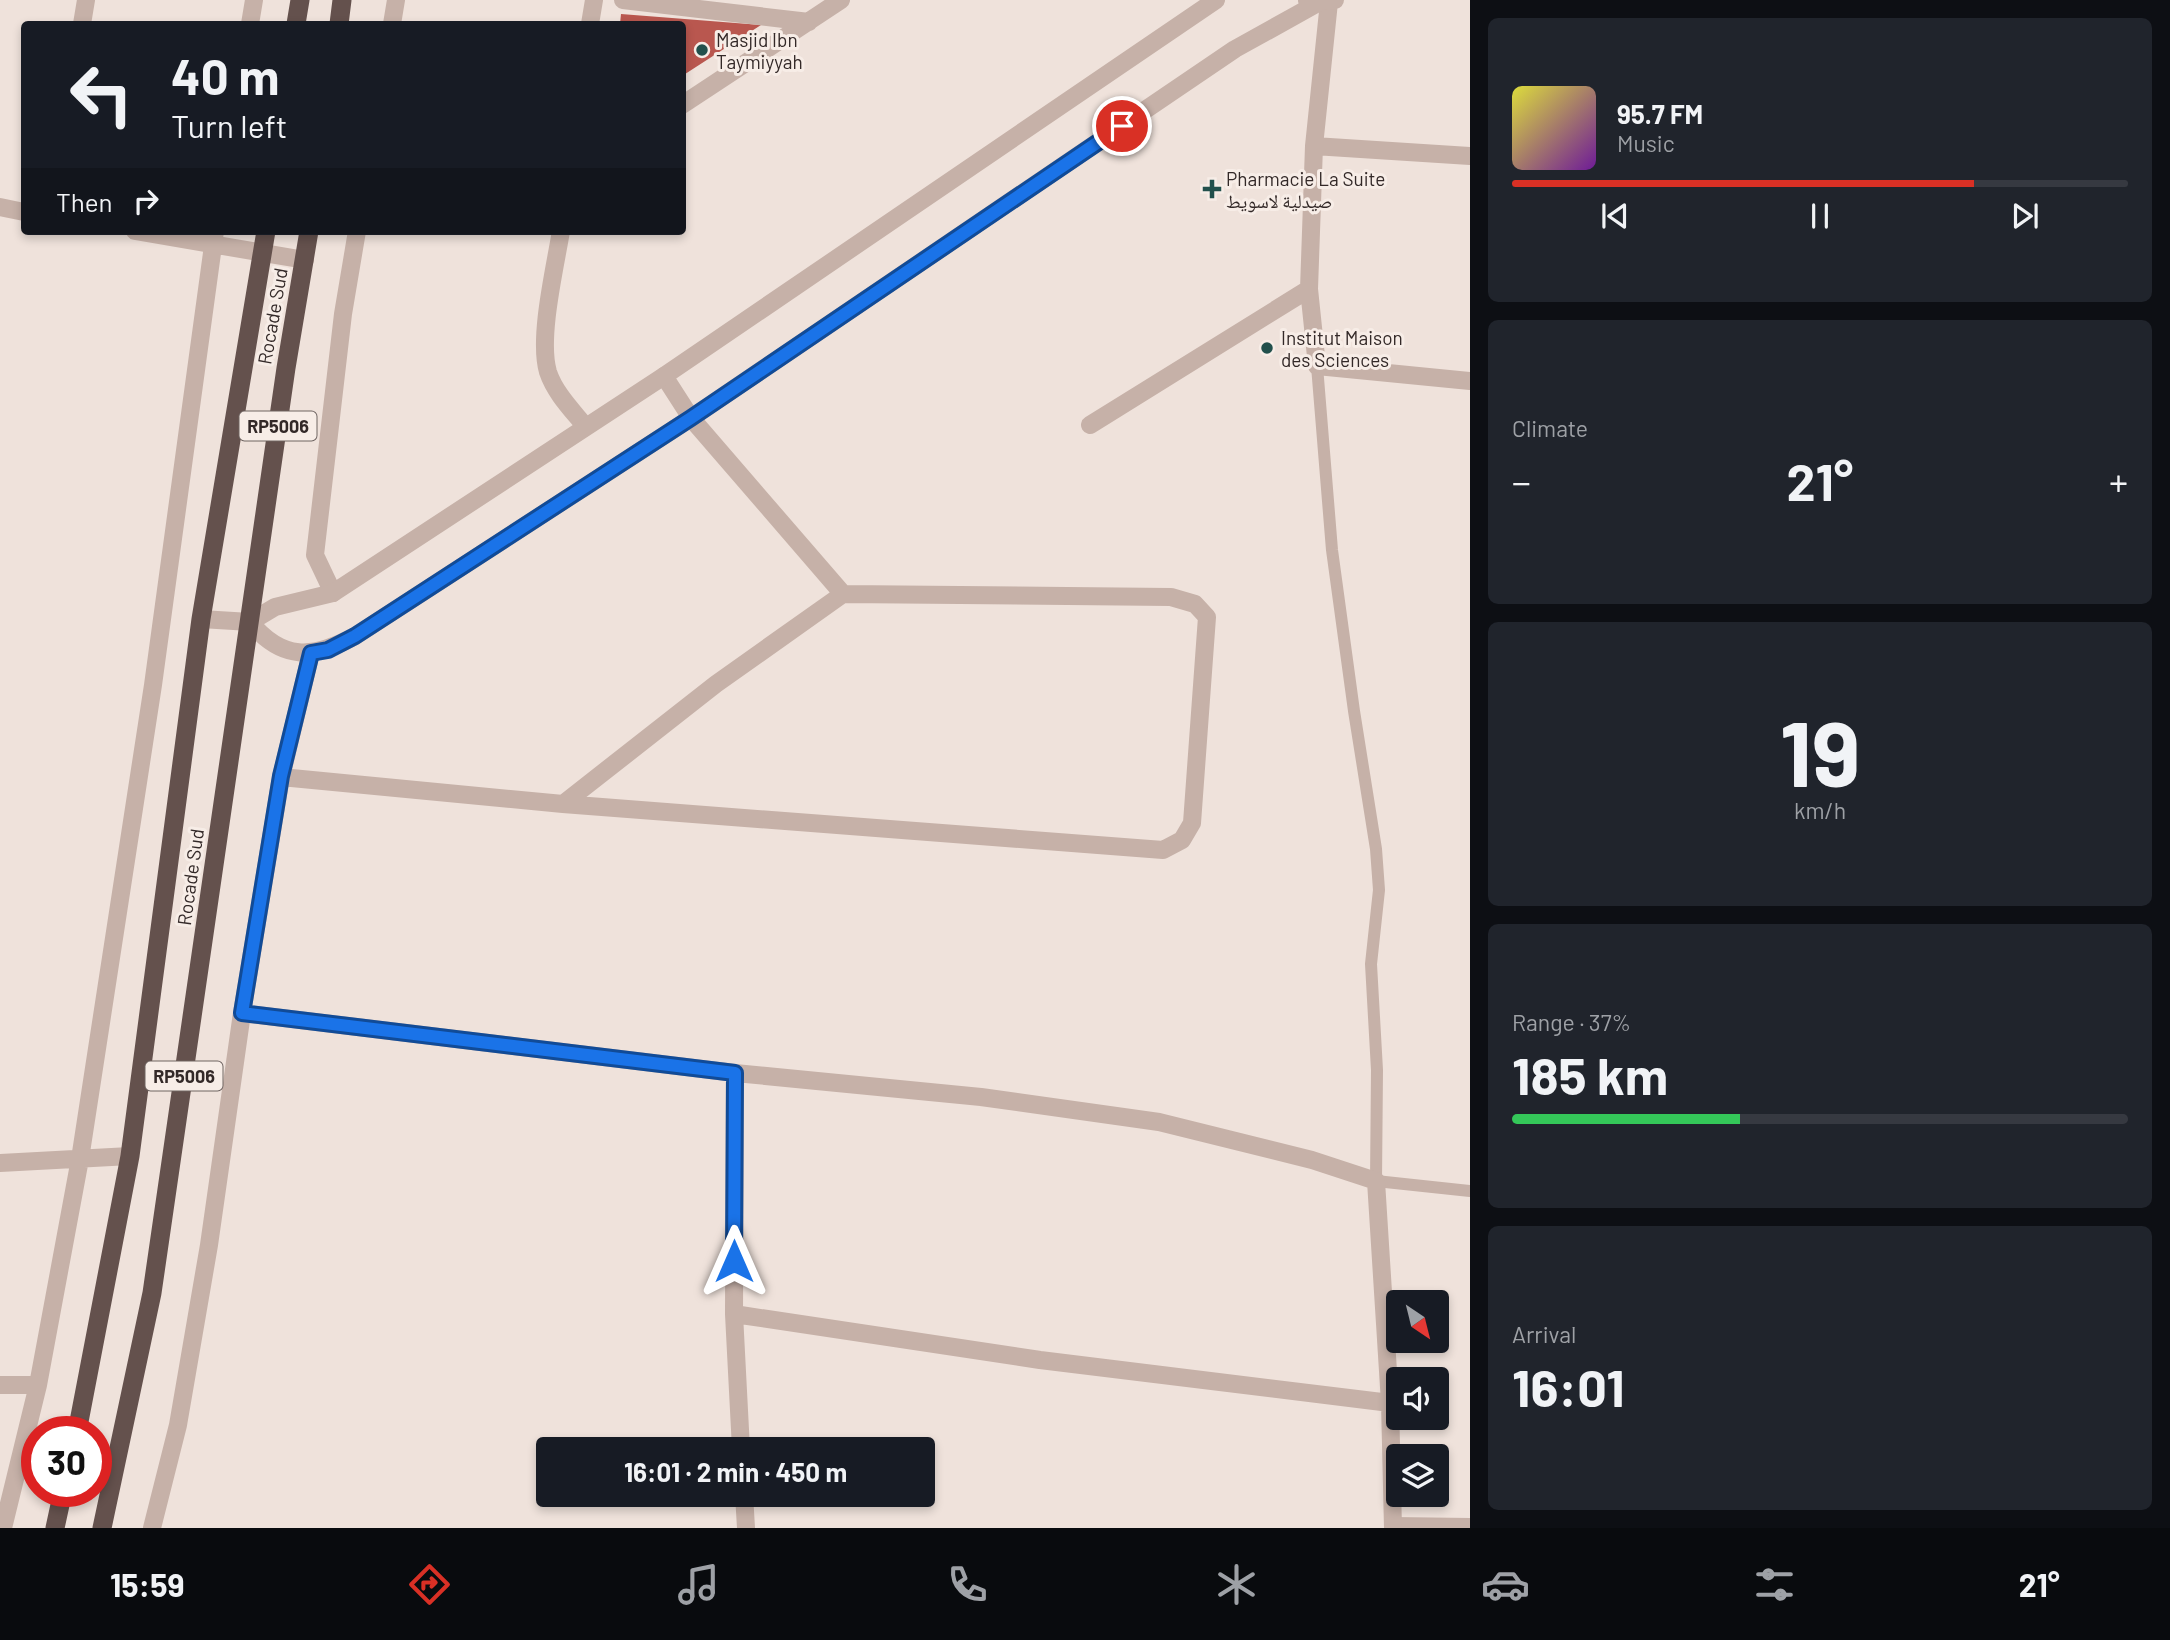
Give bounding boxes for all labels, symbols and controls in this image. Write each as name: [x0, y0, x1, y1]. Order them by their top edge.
place label: Masjid Ibn Taymiyyah: [716, 28, 803, 73]
marker: Masjid Ibn Taymiyyah: [694, 42, 710, 58]
text: 40 m: [171, 46, 279, 105]
icon: left: [56, 49, 147, 140]
pin: [1092, 96, 1152, 156]
text: 95.7 FM: [1617, 98, 1703, 129]
text: Turn left: [171, 106, 288, 144]
icon: arrive: [1103, 107, 1141, 145]
text: Music: [1617, 129, 1675, 157]
place label: Pharmacie La Suite صيدلية لاسويط: [1226, 167, 1385, 213]
marker: Pharmacie La Suite صيدلية لاسويط: [1204, 181, 1220, 197]
icon: right: [127, 182, 165, 220]
text: Then: [56, 186, 113, 217]
icon: previous: [1596, 197, 1634, 235]
icon: pause: [1801, 197, 1839, 235]
icon: next: [2006, 197, 2044, 235]
street label: Rocade Sud: [252, 266, 292, 366]
place label: Institut Maison des Sciences: [1281, 326, 1403, 371]
marker: Institut Maison des Sciences: [1259, 340, 1275, 356]
road number: RP5006: [240, 412, 316, 440]
text: Climate: [1512, 414, 1588, 442]
text: 21°: [1787, 449, 1853, 511]
text: −: [1512, 458, 1531, 504]
text: +: [2109, 458, 2128, 504]
text: 19: [1780, 696, 1860, 805]
text: km/h: [1794, 796, 1846, 824]
street label: Rocade Sud: [172, 827, 208, 927]
text: Range · 37%: [1512, 1008, 1631, 1036]
text: 185 km: [1512, 1043, 1668, 1105]
road number: RP5006: [146, 1062, 222, 1091]
position arrow: [697, 1224, 771, 1298]
north arrow: [1386, 1290, 1449, 1353]
map controls: [1386, 1290, 1449, 1507]
text: Arrival: [1512, 1320, 1576, 1348]
text: 16:01: [1512, 1355, 1625, 1417]
button: sound: [1386, 1367, 1449, 1430]
speed limit sign: 30: [21, 1416, 112, 1507]
button: layers: [1386, 1444, 1449, 1507]
text: 16:01 · 2 min · 450 m: [624, 1456, 847, 1487]
icon: directions: [405, 1560, 454, 1609]
icon: music: [674, 1560, 723, 1609]
icon: phone: [943, 1560, 992, 1609]
icon: climate: [1212, 1560, 1261, 1609]
icon: car: [1481, 1560, 1530, 1609]
icon: filters: [1750, 1560, 1799, 1609]
text: 15:59: [110, 1565, 184, 1603]
text: 21°: [2019, 1565, 2060, 1603]

